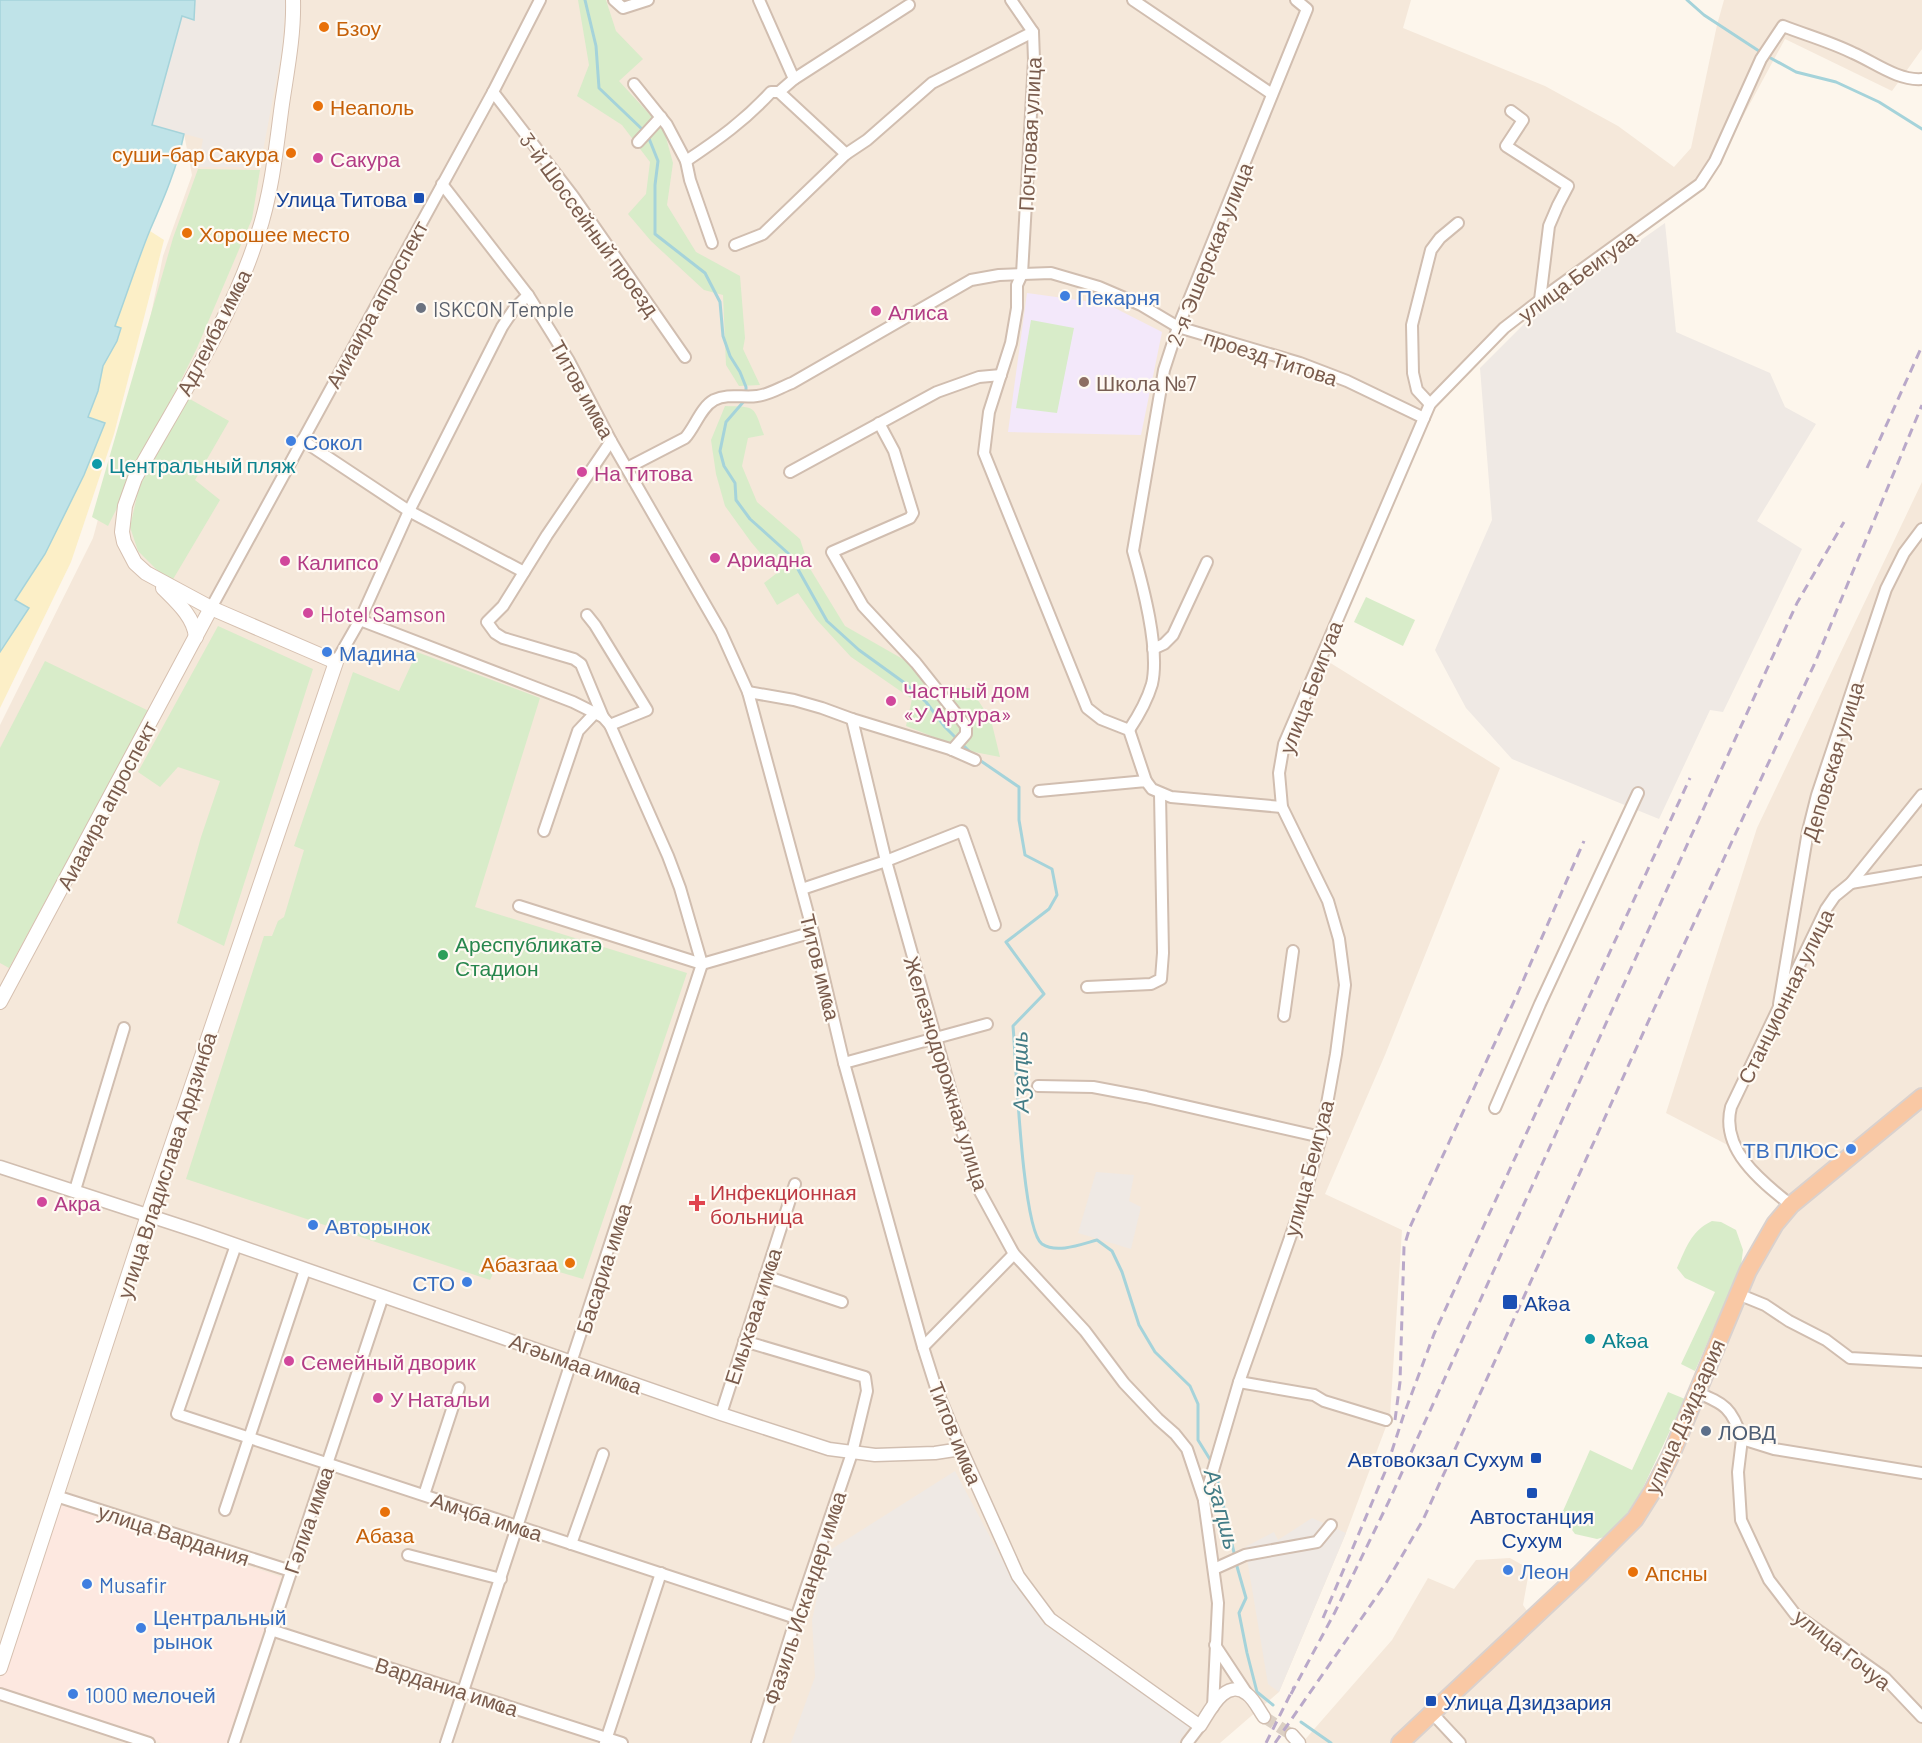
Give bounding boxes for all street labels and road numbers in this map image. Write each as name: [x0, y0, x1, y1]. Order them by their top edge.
street label: Почтовая улица: [1012, 56, 1046, 212]
street label: 3-й Шоссейный проезд: [515, 128, 665, 320]
street label: 2-я Эшерская улица: [1161, 158, 1257, 349]
street label: Аииаира апроспект: [320, 216, 433, 392]
street label: улица Беигуаа: [1513, 223, 1641, 326]
street label: Адлеиба имҩа: [171, 265, 256, 399]
street label: проезд Титова: [1201, 324, 1341, 390]
street label: Титов имҩа: [546, 335, 620, 443]
street label: улица Беигуаа: [1273, 617, 1347, 757]
street label: Деповская улица: [1796, 678, 1868, 844]
street label: Аиааира апроспект: [51, 716, 161, 894]
street label: Станционная улица: [1732, 904, 1838, 1088]
street label: Титов имҩа: [796, 911, 846, 1023]
street label: Железнодорожная улица: [899, 953, 995, 1193]
street label: улица Владислава Ардзинба: [111, 1028, 221, 1301]
street label: улица Беигуаа: [1278, 1097, 1338, 1239]
street label: Басариа имҩа: [570, 1199, 636, 1336]
street label: Емыхәаа имҩа: [718, 1244, 786, 1387]
street label: Агәымаа имҩа: [506, 1327, 646, 1399]
street label: улица Дзидзария: [1639, 1335, 1729, 1497]
street label: Титов имҩа: [924, 1378, 988, 1488]
street label: Гәлиа имҩа: [278, 1463, 338, 1577]
street label: Амҷба имҩа: [428, 1486, 546, 1546]
street label: Фазиль Искандер имҩа: [758, 1488, 850, 1708]
street label: улица Вардания: [95, 1498, 253, 1570]
street label: улица Гочуа: [1790, 1603, 1897, 1695]
street label: Варданиа имҩа: [372, 1651, 522, 1721]

